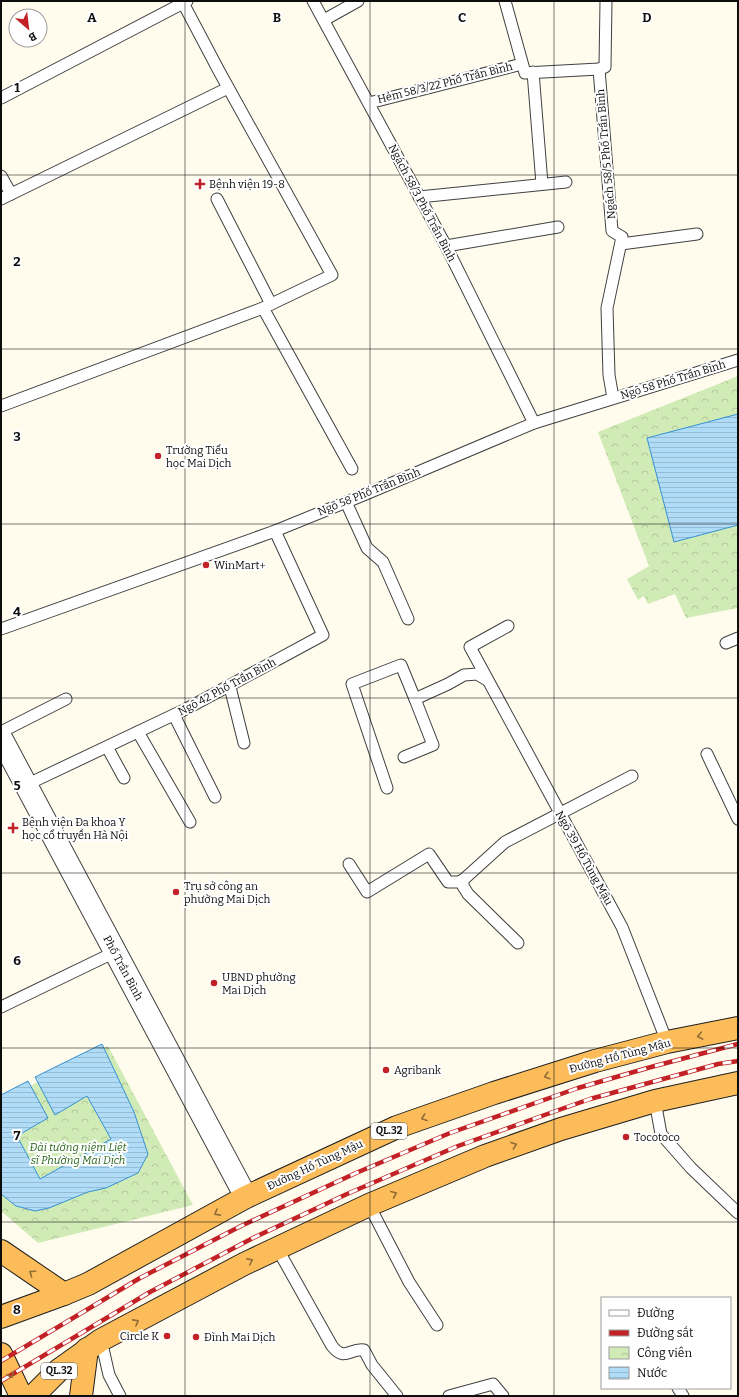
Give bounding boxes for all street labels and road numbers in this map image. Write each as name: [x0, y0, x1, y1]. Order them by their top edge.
street label: Hẻm 58/3/22 Phố Trần Bình: [376, 59, 514, 106]
street label: Ngách 58/5 Phố Trần Bình: [593, 88, 618, 220]
street label: Ngách 58/3 Phố Trần Bình: [385, 142, 459, 264]
street label: Ngõ 58 Phố Trần Bình: [619, 357, 727, 402]
street label: Ngõ 58 Phố Trần Bình: [315, 465, 422, 519]
street label: Ngõ 42 Phố Trần Bình: [175, 655, 278, 718]
street label: Ngõ 39 Hồ Tùng Mậu: [553, 808, 616, 908]
street label: Phố Trần Bình: [100, 933, 147, 1003]
street label: Đường Hồ Tùng Mậu: [568, 1035, 672, 1076]
road number: QL.32: [371, 1123, 407, 1139]
street label: Đường Hồ Tùng Mậu: [265, 1136, 365, 1193]
road number: QL.32: [41, 1363, 77, 1379]

